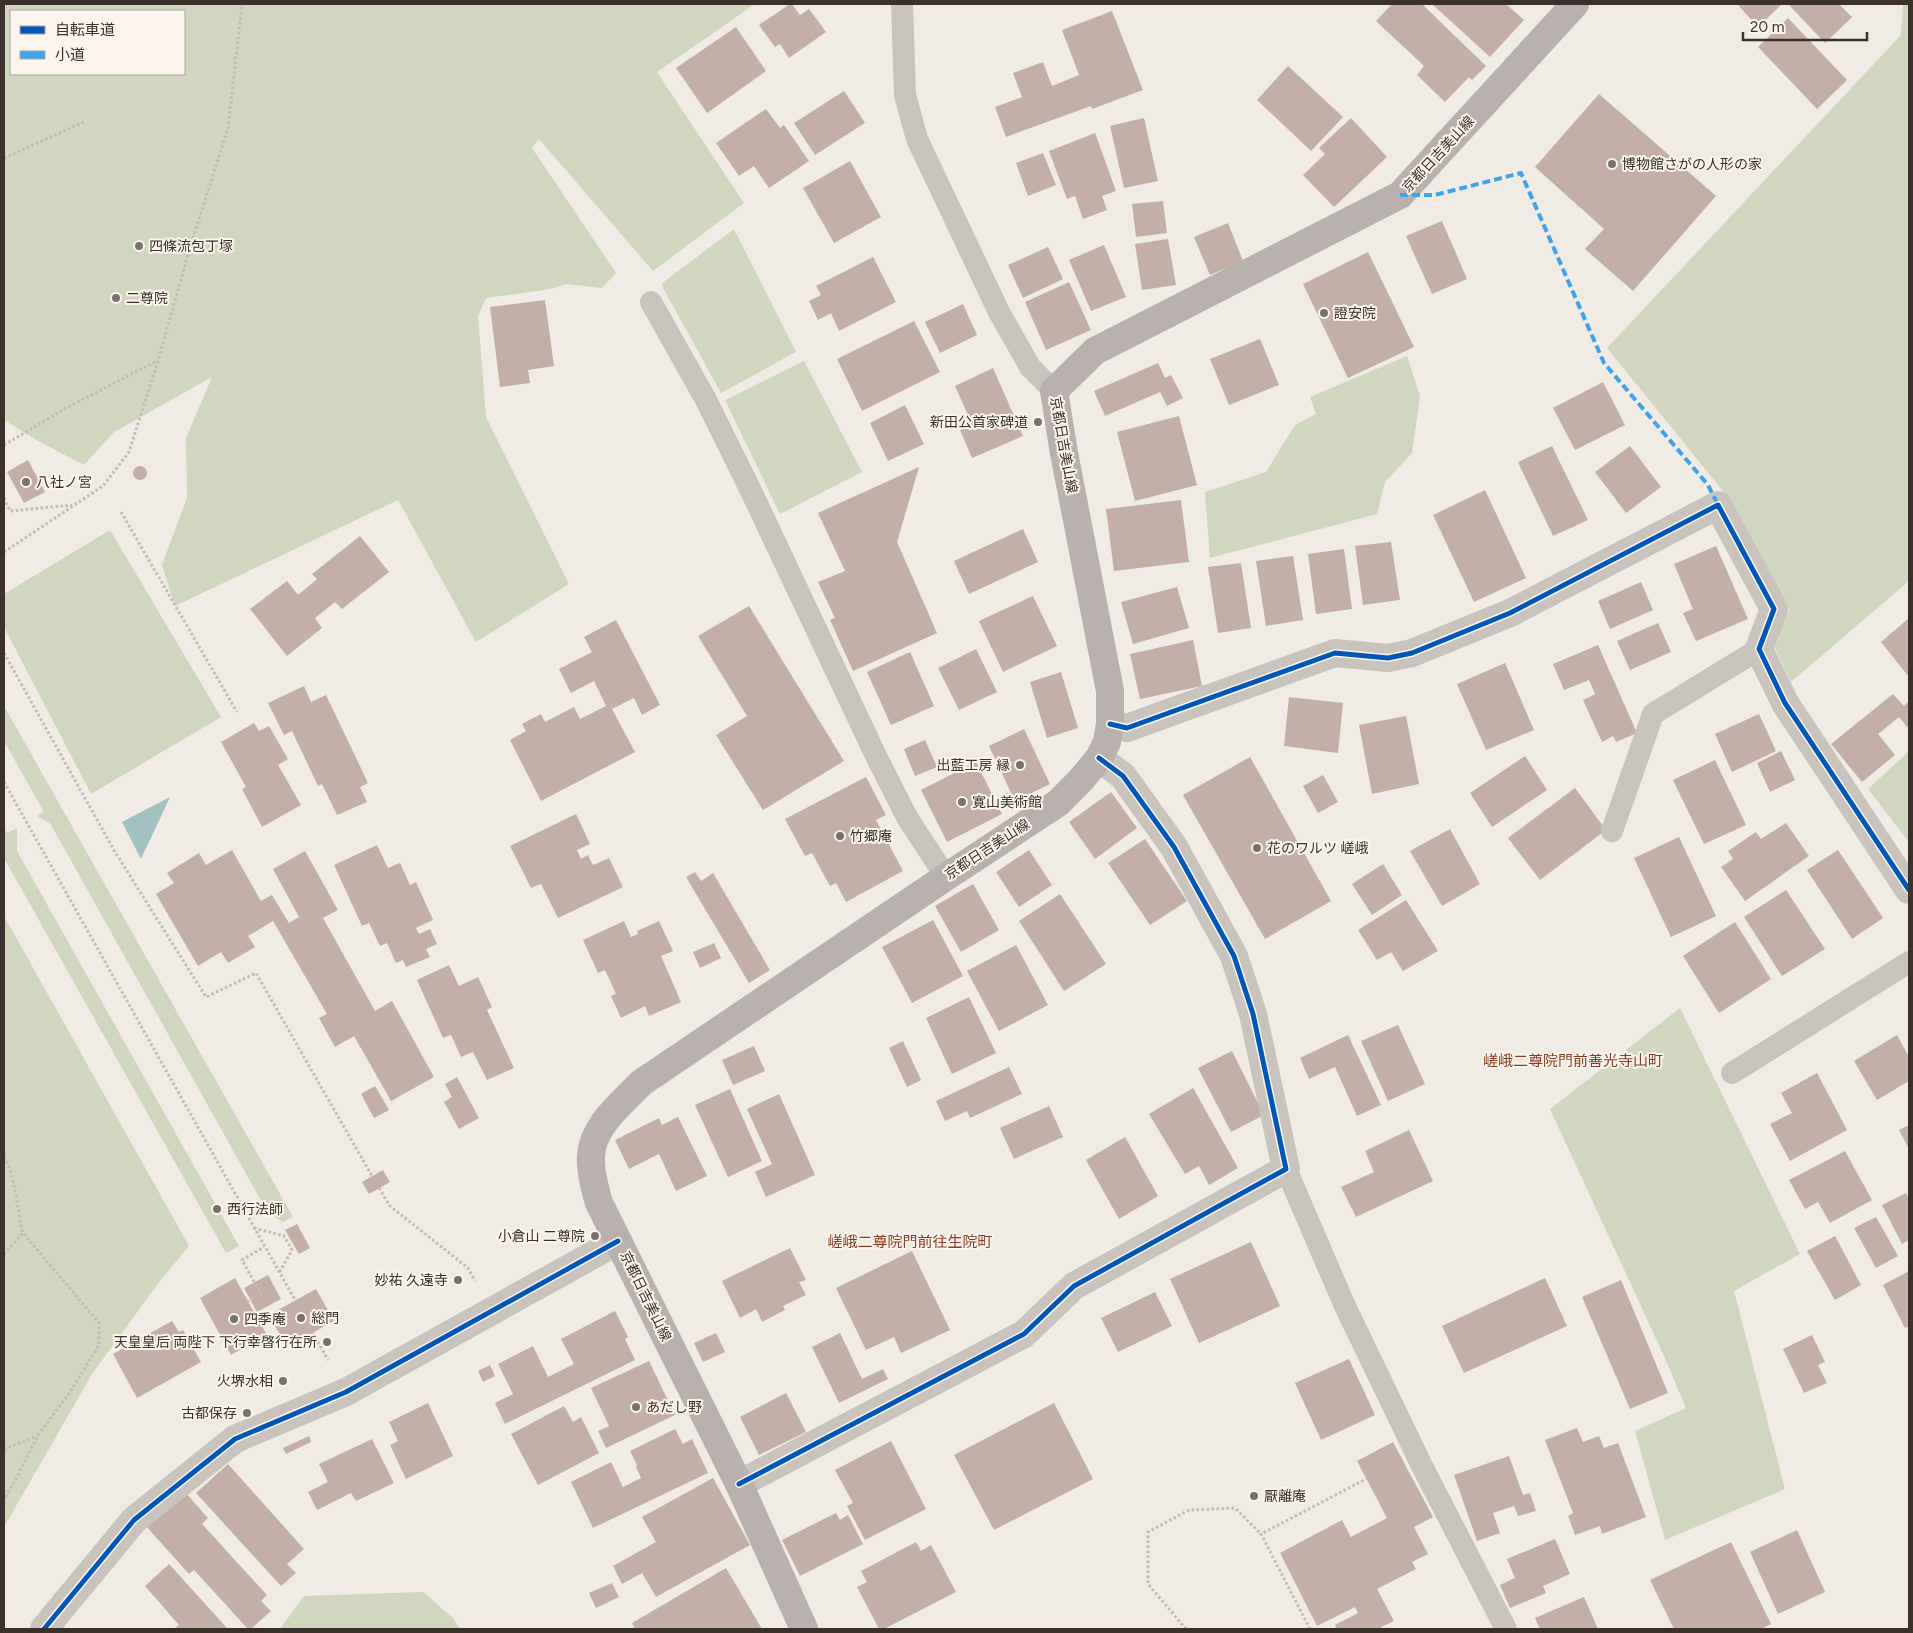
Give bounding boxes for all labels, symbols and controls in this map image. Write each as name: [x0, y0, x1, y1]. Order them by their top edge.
legend: [10, 10, 185, 75]
scale bar: [1743, 10, 1867, 42]
text: 20 m: [1750, 18, 1784, 36]
text: 自転車道: [55, 21, 115, 39]
text: 小道: [55, 46, 85, 64]
street label: 京都日吉美山線: [1399, 113, 1478, 196]
place label: 博物館さがの人形の家: [1622, 156, 1762, 173]
marker: 博物館さがの人形の家: [1606, 158, 1618, 170]
place label: 四條流包丁塚: [149, 238, 233, 255]
marker: 四條流包丁塚: [133, 240, 145, 252]
place label: 二尊院: [126, 290, 168, 307]
marker: 二尊院: [110, 292, 122, 304]
place label: 證安院: [1334, 305, 1376, 322]
marker: 證安院: [1318, 307, 1330, 319]
street label: 京都日吉美山線: [1047, 395, 1080, 495]
place label: 新田公首家碑道: [930, 414, 1028, 431]
marker: 新田公首家碑道: [1032, 416, 1044, 428]
place label: 八社ノ宮: [36, 474, 92, 491]
marker: 八社ノ宮: [20, 476, 32, 488]
place label: 出藍工房 縁: [937, 757, 1010, 774]
marker: 出藍工房 縁: [1014, 759, 1026, 771]
place label: 寛山美術館: [972, 794, 1042, 811]
marker: 寛山美術館: [956, 796, 968, 808]
street label: 京都日吉美山線: [942, 816, 1033, 883]
place label: 竹郷庵: [850, 828, 892, 845]
marker: 竹郷庵: [834, 830, 846, 842]
place label: 花のワルツ 嵯峨: [1267, 840, 1368, 857]
marker: 花のワルツ 嵯峨: [1251, 842, 1263, 854]
district label: 嵯峨二尊院門前善光寺山町: [1483, 1052, 1663, 1070]
place label: 西行法師: [227, 1201, 283, 1218]
marker: 西行法師: [211, 1203, 223, 1215]
place label: 小倉山 二尊院: [498, 1228, 585, 1245]
marker: 小倉山 二尊院: [589, 1230, 601, 1242]
district label: 嵯峨二尊院門前往生院町: [827, 1233, 993, 1251]
street label: 京都日吉美山線: [616, 1248, 675, 1344]
place label: 妙祐 久遠寺: [375, 1272, 448, 1289]
marker: 妙祐 久遠寺: [452, 1274, 464, 1286]
place label: 総門: [311, 1310, 339, 1327]
place label: 四季庵: [244, 1311, 286, 1328]
marker: 総門: [295, 1312, 307, 1324]
marker: 四季庵: [228, 1313, 240, 1325]
place label: 天皇皇后 両陛下 下行幸晵行在所: [114, 1334, 317, 1351]
marker: 天皇皇后 両陛下 下行幸晵行在所: [321, 1336, 333, 1348]
place label: 火堺水相: [217, 1373, 273, 1390]
marker: 火堺水相: [277, 1375, 289, 1387]
place label: あだし野: [646, 1399, 702, 1416]
marker: あだし野: [630, 1401, 642, 1413]
place label: 古都保存: [181, 1405, 237, 1422]
marker: 古都保存: [241, 1407, 253, 1419]
place label: 厭離庵: [1264, 1488, 1306, 1505]
marker: 厭離庵: [1248, 1490, 1260, 1502]

